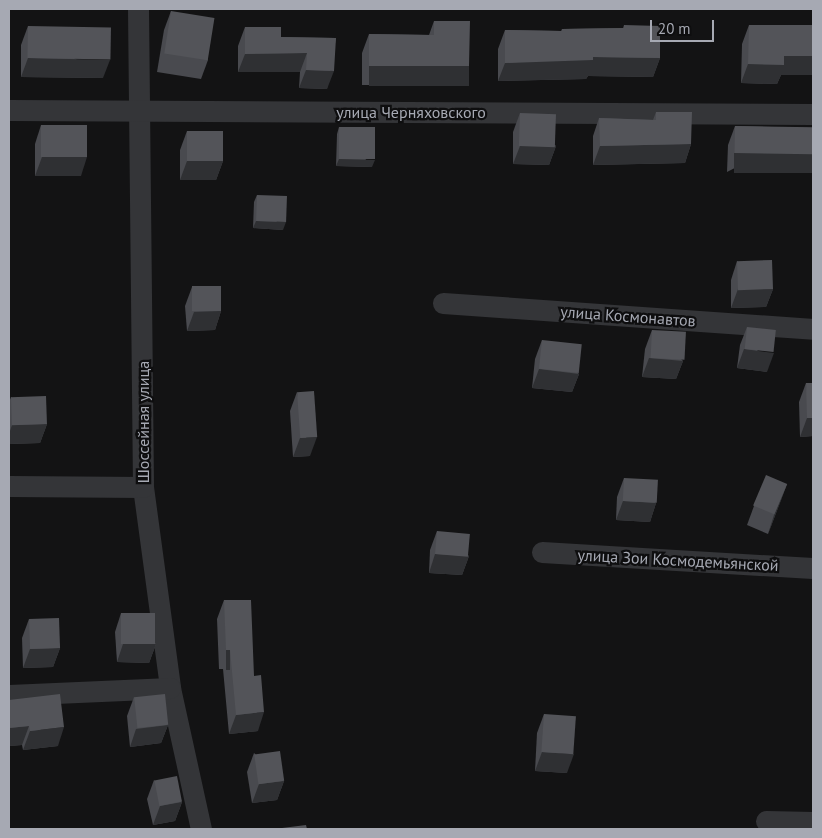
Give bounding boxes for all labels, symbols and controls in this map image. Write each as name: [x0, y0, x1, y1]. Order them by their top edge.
scale bar: [652, 10, 716, 42]
text: 20 m: [658, 19, 691, 38]
street label: улица Черняховского: [336, 102, 486, 122]
street label: улица Космонавтов: [560, 302, 696, 330]
street label: Шоссейная улица: [133, 361, 153, 483]
street label: улица Зои Космодемьянской: [577, 545, 779, 575]

